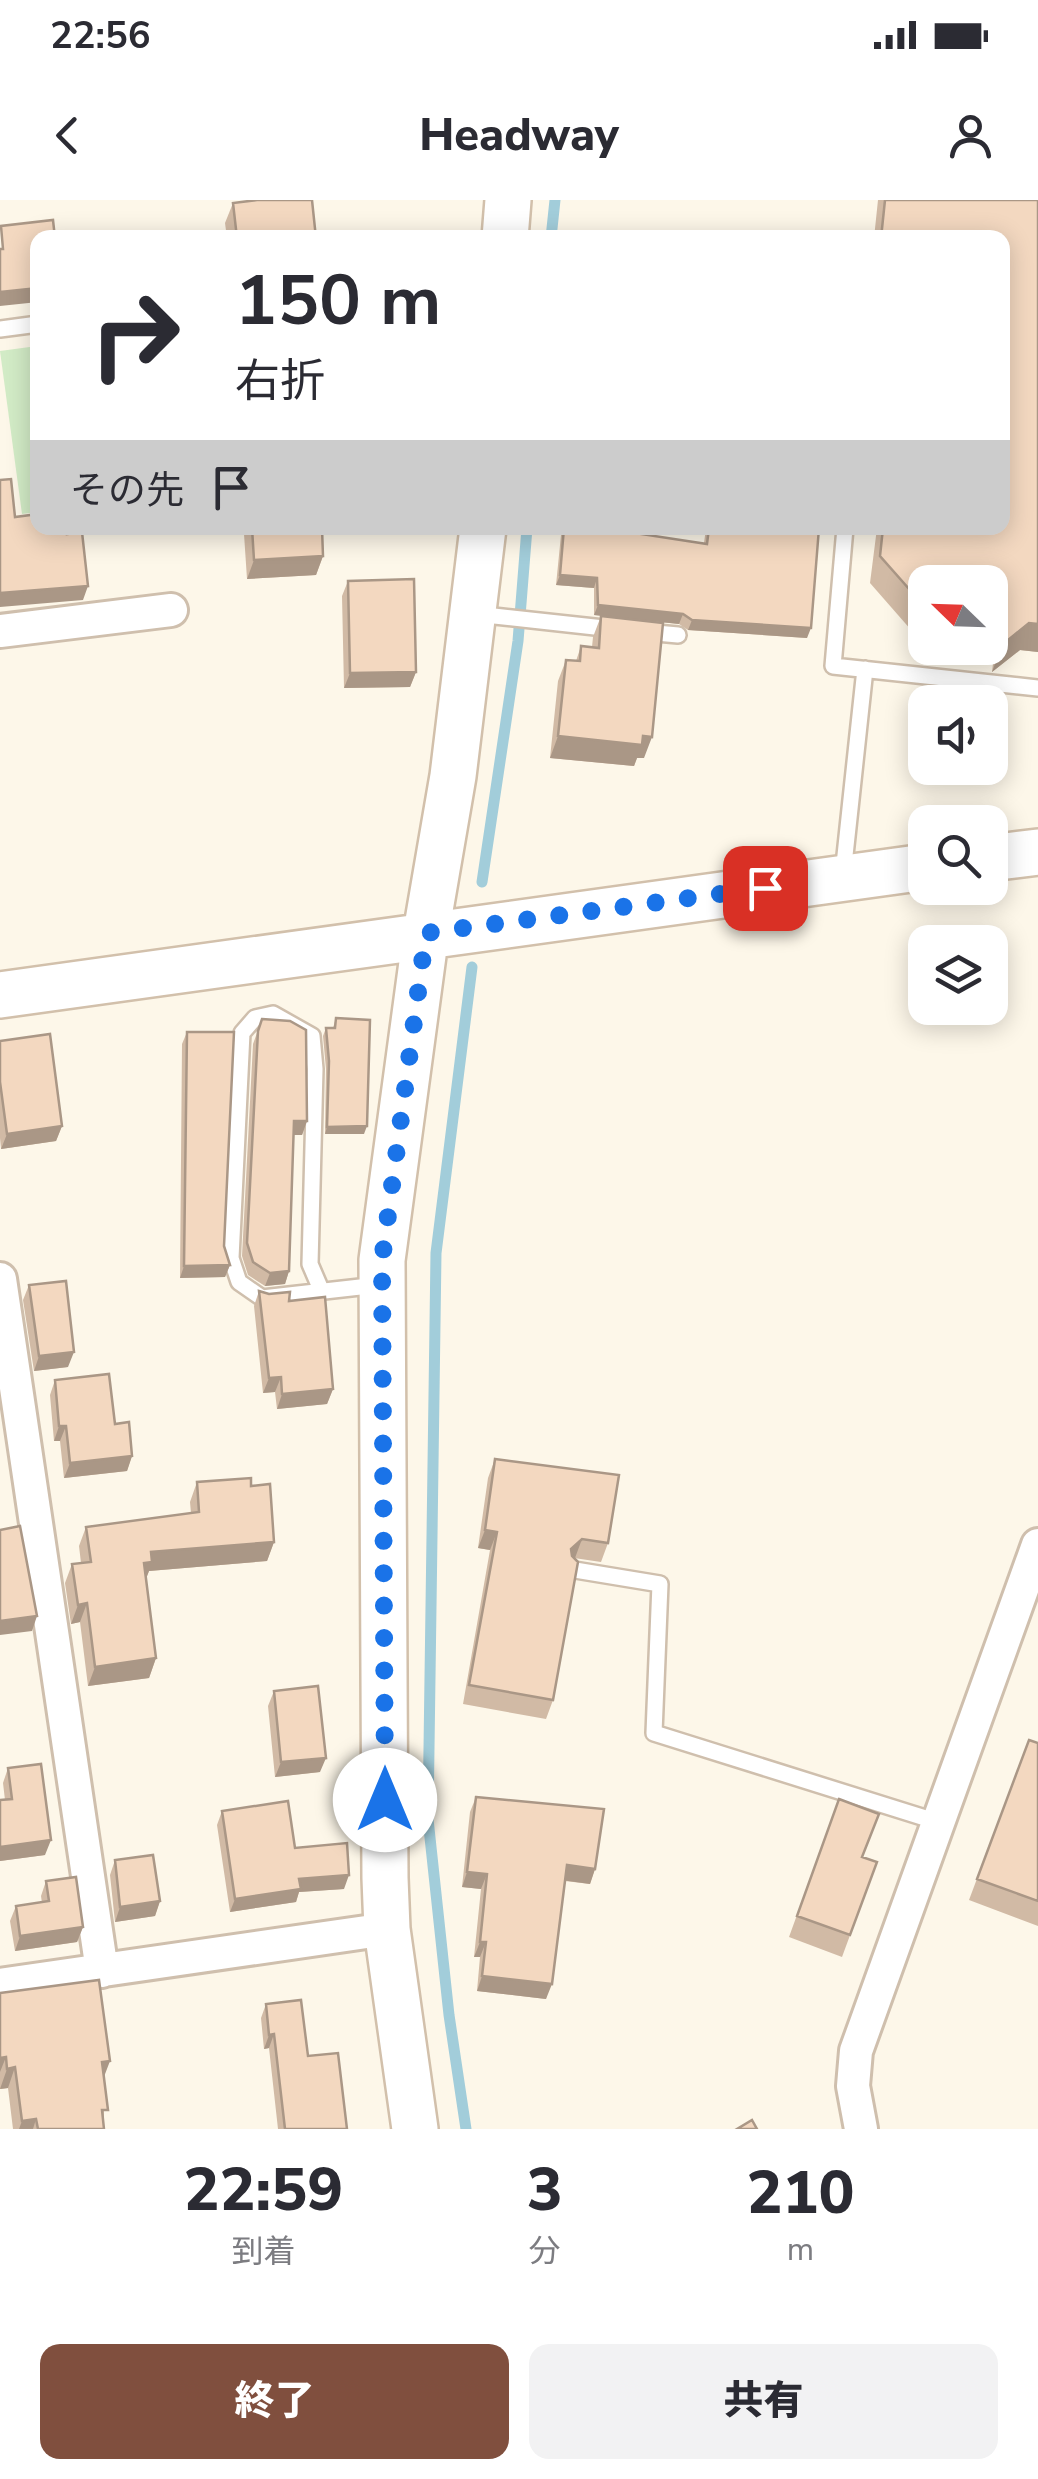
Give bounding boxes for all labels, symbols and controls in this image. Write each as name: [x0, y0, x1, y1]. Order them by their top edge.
text: 22:56: [50, 10, 151, 61]
text: Headway: [419, 105, 619, 166]
icon: back: [40, 108, 95, 163]
icon: person: [943, 108, 998, 163]
text: 150 m: [235, 253, 441, 349]
icon: right: [70, 270, 200, 400]
text: 右折: [235, 351, 325, 412]
icon: arrive: [204, 460, 259, 515]
text: その先: [70, 465, 184, 516]
north arrow: [908, 565, 1008, 665]
map controls: [908, 565, 1008, 1025]
button: sound: [908, 685, 1008, 785]
button: search: [908, 805, 1008, 905]
pin: [723, 846, 808, 931]
icon: arrive: [738, 861, 793, 916]
button: layers: [908, 925, 1008, 1025]
position arrow: [333, 1748, 437, 1852]
text: 22:59: [184, 2149, 343, 2231]
text: 3: [527, 2149, 563, 2231]
text: 210: [746, 2152, 854, 2234]
text: m: [787, 2228, 814, 2271]
text: 到着: [231, 2230, 295, 2273]
text: 分: [529, 2230, 561, 2273]
button: 終了: [40, 2344, 509, 2459]
button: 共有: [529, 2344, 998, 2459]

